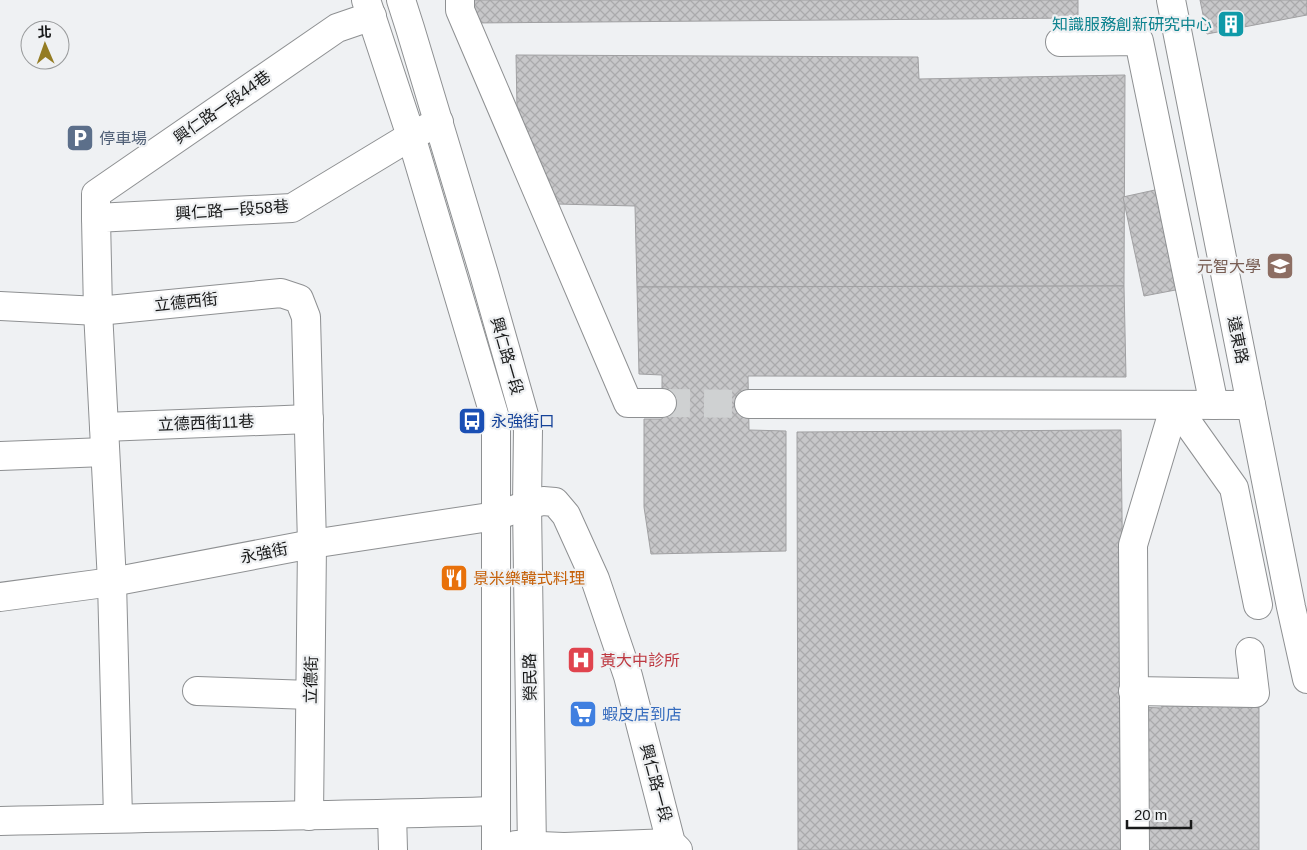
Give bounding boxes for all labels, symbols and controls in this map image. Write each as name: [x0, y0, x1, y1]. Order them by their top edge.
building icon: 知識服務創新研究中心: [1216, 9, 1246, 39]
place label: 知識服務創新研究中心: [1052, 16, 1212, 33]
north arrow: [20, 20, 70, 70]
text: 北: [37, 24, 52, 40]
street label: 興仁路一段44巷: [171, 67, 273, 147]
parking icon: 停車場: [65, 123, 95, 153]
place label: 停車場: [99, 130, 147, 147]
street label: 興仁路一段58巷: [175, 198, 289, 222]
school or university icon: 元智大學: [1265, 251, 1295, 281]
place label: 元智大學: [1197, 258, 1261, 275]
street label: 立德西街: [153, 290, 219, 314]
street label: 興仁路一段: [488, 315, 526, 397]
street label: 遠東路: [1225, 315, 1251, 365]
bus stop icon: 永強街口: [457, 406, 487, 436]
street label: 立德西街11巷: [157, 413, 255, 433]
place label: 永強街口: [491, 413, 555, 430]
street label: 永強街: [239, 540, 289, 566]
restaurant icon: 景米樂韓式料理: [439, 563, 469, 593]
place label: 景米樂韓式料理: [473, 570, 585, 587]
hospital icon: 黃大中診所: [566, 645, 596, 675]
place label: 黃大中診所: [600, 652, 680, 669]
street label: 榮民路: [521, 653, 539, 701]
street label: 立德街: [302, 656, 320, 704]
supermarket icon: 蝦皮店到店: [568, 699, 598, 729]
place label: 蝦皮店到店: [602, 706, 682, 723]
street label: 興仁路一段: [637, 742, 675, 824]
scale bar: [1127, 798, 1191, 830]
text: 20 m: [1134, 806, 1167, 823]

